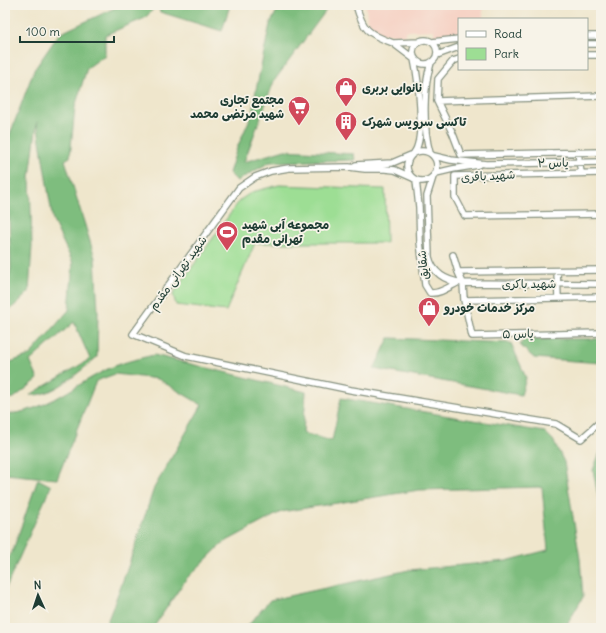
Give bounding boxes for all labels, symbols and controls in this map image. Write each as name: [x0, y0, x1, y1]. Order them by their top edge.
scale bar: [20, 18, 114, 44]
legend: [458, 18, 588, 70]
text: 100 m: [26, 24, 60, 39]
text: Road: [494, 26, 522, 41]
text: Park: [494, 46, 519, 61]
shop icon: نانوایی بربری: [333, 75, 359, 108]
place label: نانوایی بربری: [362, 80, 423, 96]
place label: مجتمع تجاری شهید مرتضی محمد: [190, 92, 284, 122]
supermarket icon: مجتمع تجاری شهید مرتضی محمد: [286, 94, 312, 127]
building icon: تاکسی سرویس شهرک: [333, 109, 359, 142]
place label: تاکسی سرویس شهرک: [362, 114, 467, 130]
street label: یاس ۲: [537, 155, 569, 170]
street label: شهید باقری: [460, 167, 516, 185]
place label: مجموعه آبی شهید تهرانی مقدم: [242, 217, 329, 248]
sports icon: مجموعه آبی شهید تهرانی مقدم: [214, 219, 240, 252]
street label: شهید تهرانی مقدم: [145, 232, 211, 314]
street label: شقایق: [413, 250, 432, 281]
street label: شهید باکری: [502, 276, 556, 292]
shop icon: مرکز خدمات خودرو: [416, 295, 442, 328]
place label: مرکز خدمات خودرو: [443, 300, 535, 316]
street label: یاس ۵: [502, 326, 534, 341]
north arrow: [18, 575, 58, 615]
text: N: [33, 578, 42, 592]

